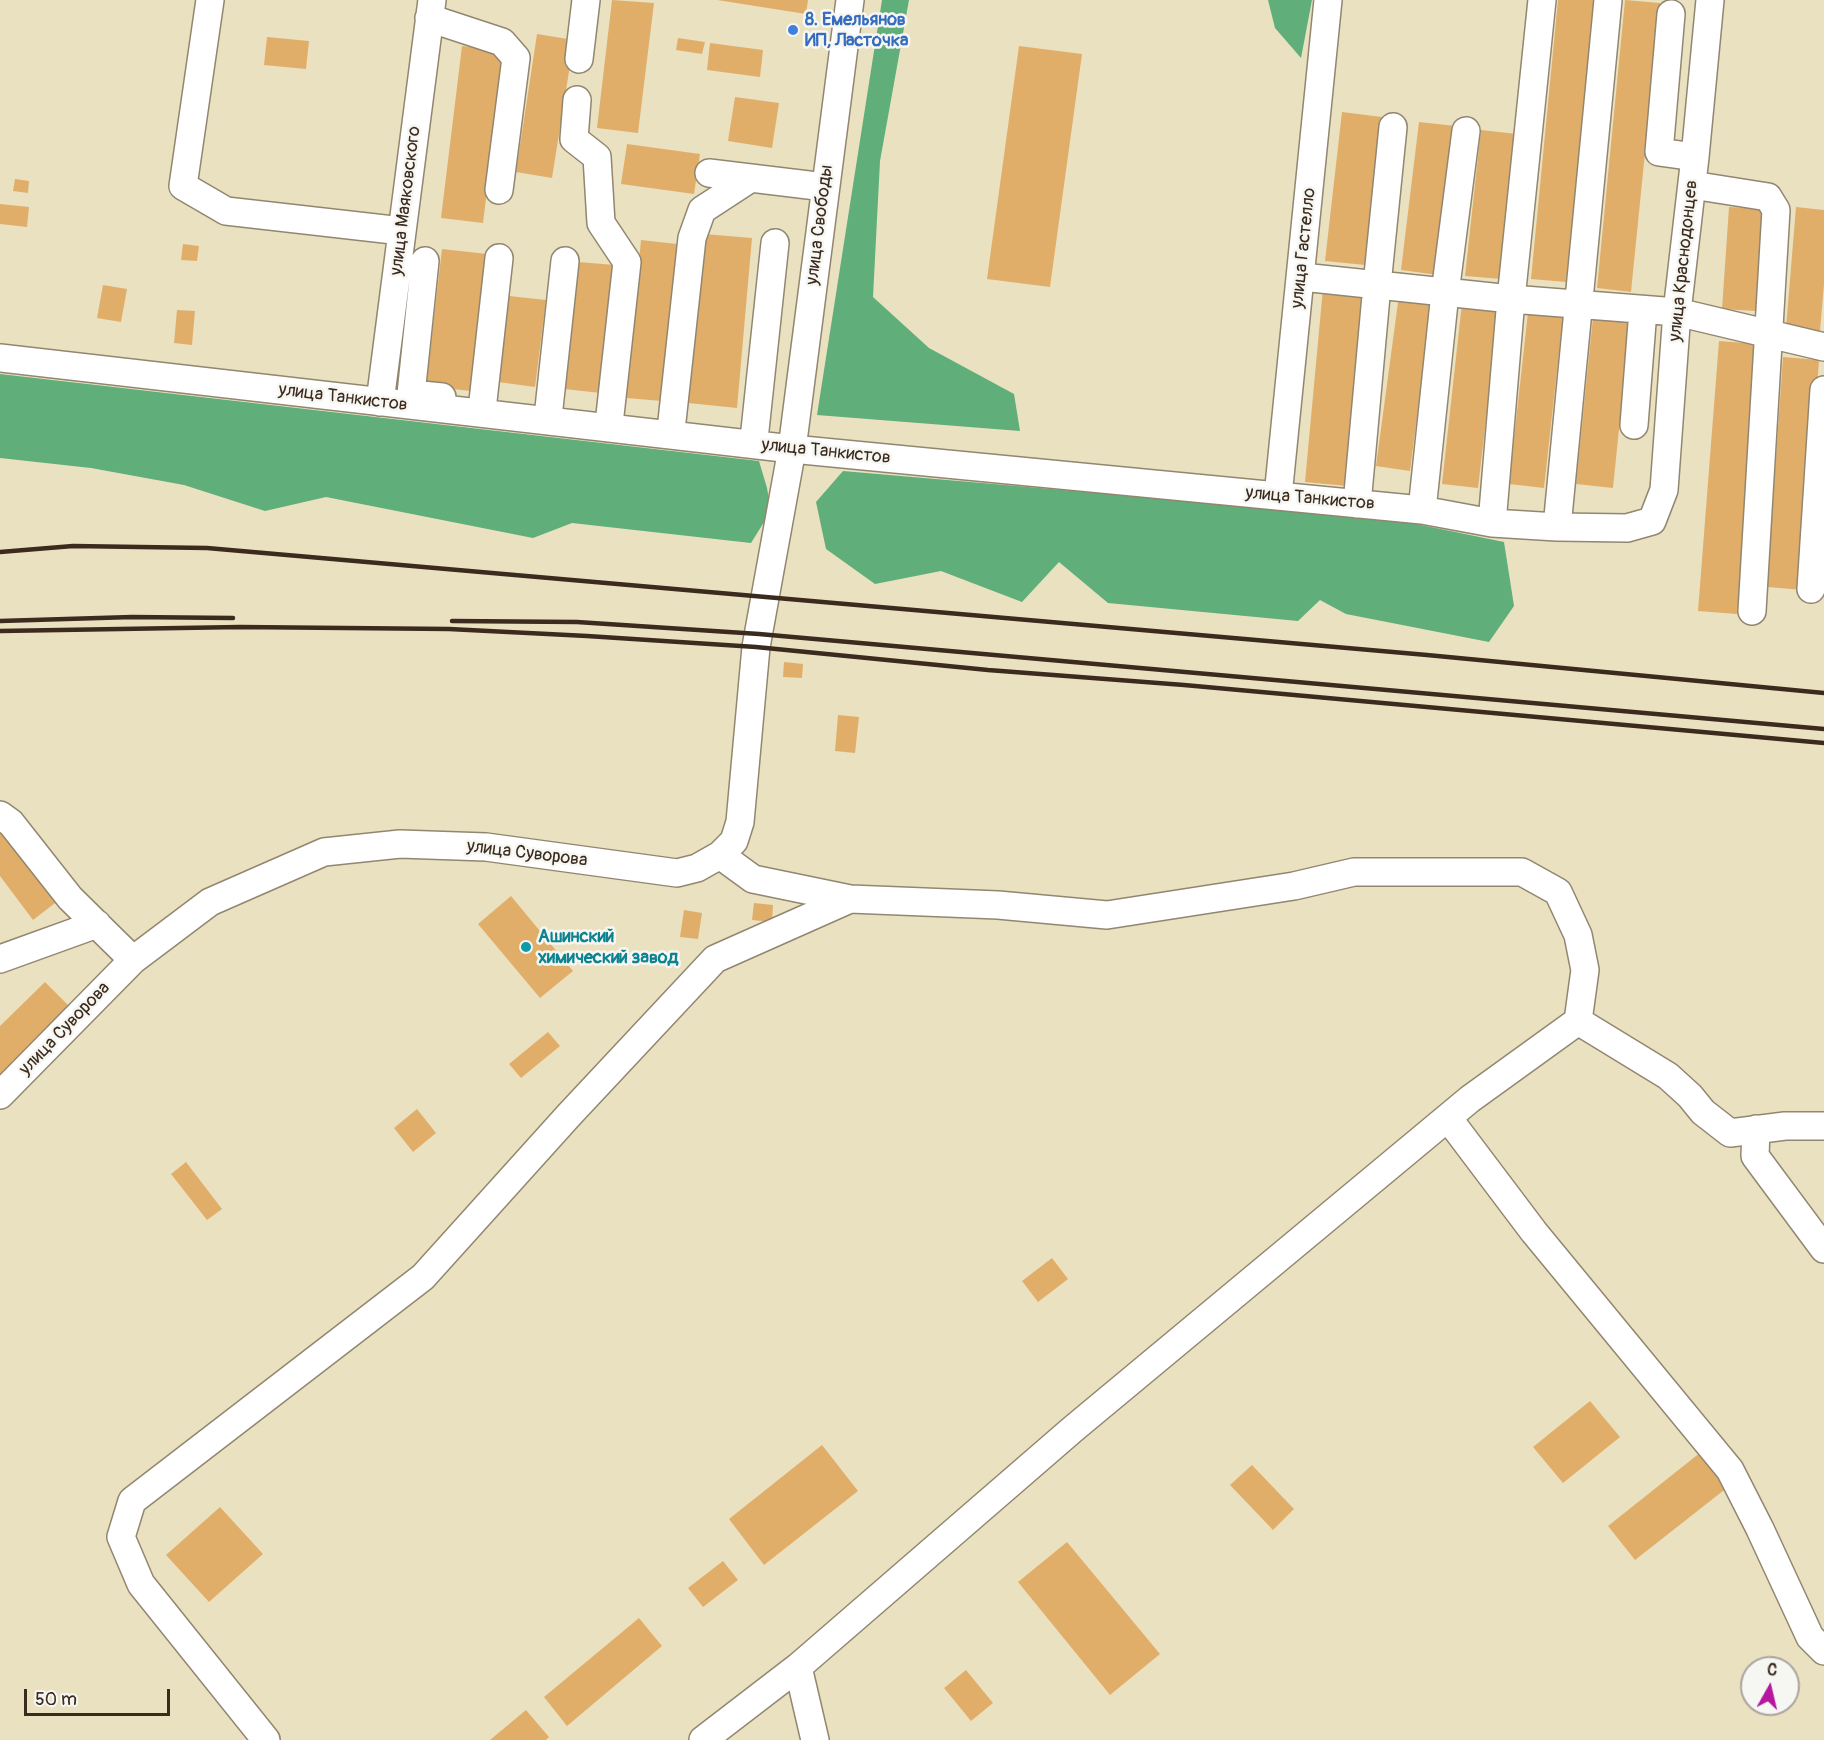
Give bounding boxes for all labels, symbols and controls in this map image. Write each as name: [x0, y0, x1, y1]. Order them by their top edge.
place label: 8. Емельянов ИП, Ласточка: [805, 9, 908, 52]
marker: 8. Емельянов ИП, Ласточка: [786, 23, 800, 37]
street label: улица Маяковского: [386, 125, 426, 277]
street label: улица Свободы: [802, 164, 838, 286]
street label: улица Краснодонцев: [1665, 179, 1703, 343]
street label: улица Гастелло: [1287, 187, 1321, 309]
street label: улица Танкистов: [277, 379, 409, 417]
street label: улица Танкистов: [760, 434, 892, 470]
street label: улица Танкистов: [1244, 483, 1376, 515]
street label: улица Суворова: [465, 836, 589, 872]
place label: Ашинский химический завод: [538, 926, 678, 968]
marker: Ашинский химический завод: [519, 940, 533, 954]
street label: улица Суворова: [15, 978, 115, 1080]
north arrow: [1740, 1656, 1800, 1716]
text: С: [1766, 1660, 1779, 1681]
scale bar: [27, 1677, 172, 1715]
text: 50 m: [35, 1688, 77, 1711]

